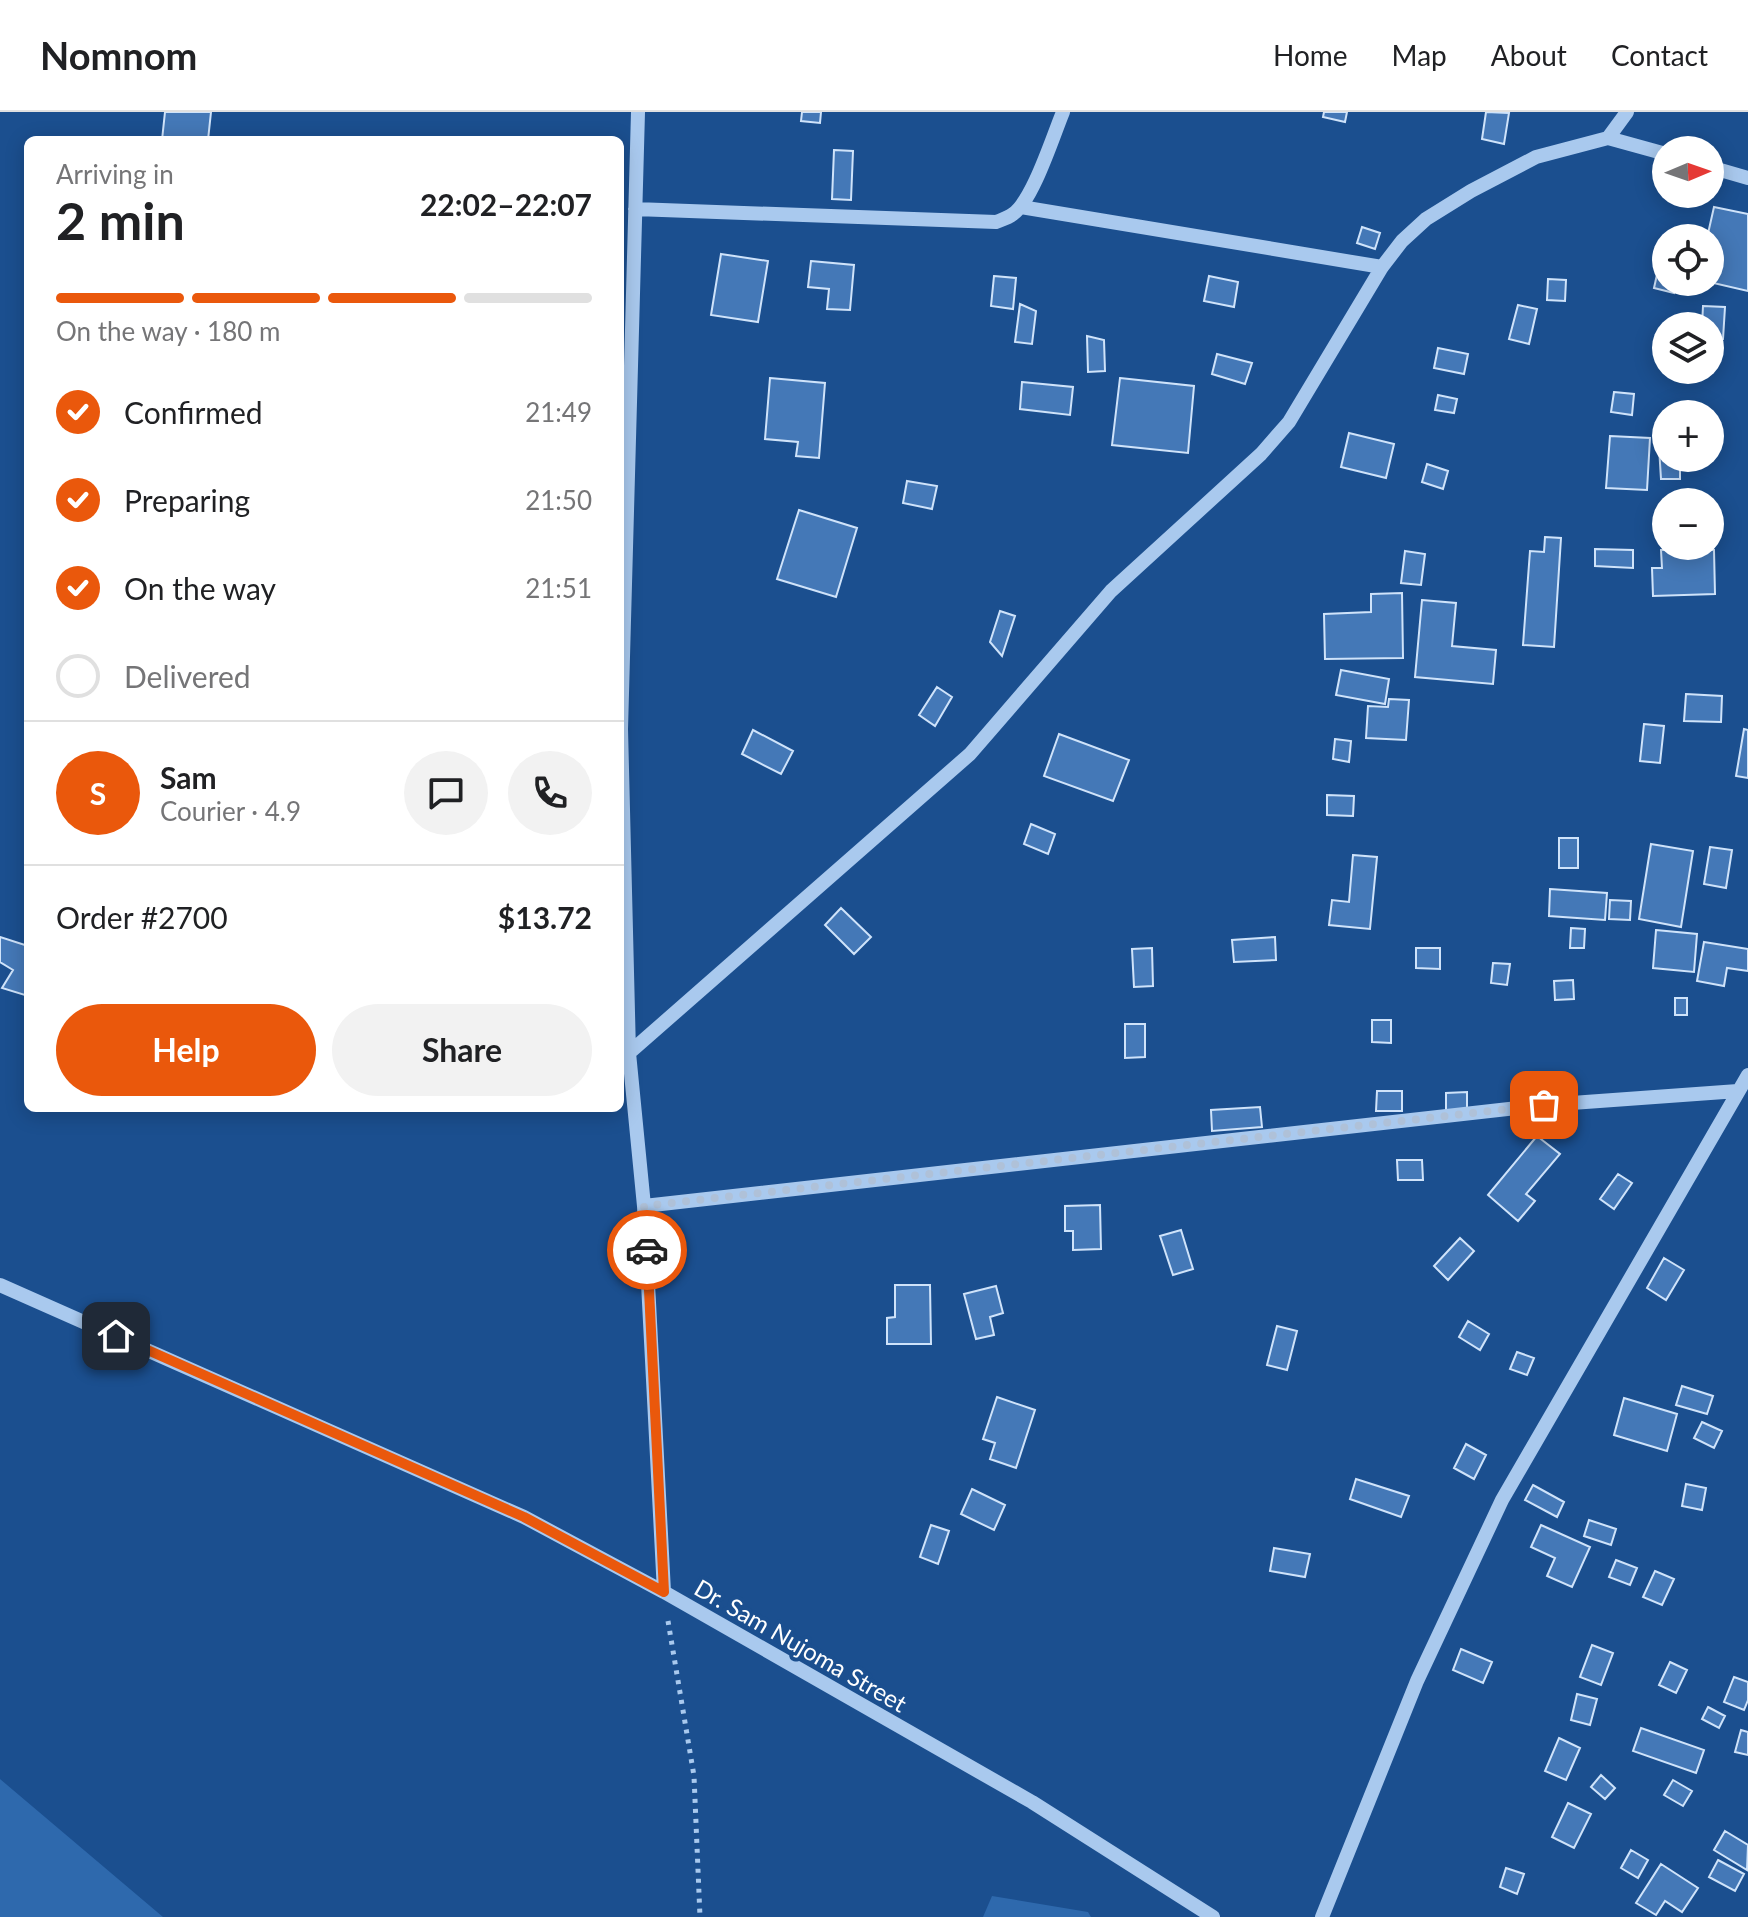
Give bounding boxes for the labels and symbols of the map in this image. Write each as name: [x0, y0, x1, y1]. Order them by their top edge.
north arrow: [1652, 136, 1724, 208]
pin: [1510, 1071, 1578, 1139]
courier: [607, 1210, 687, 1290]
pin: [82, 1302, 150, 1370]
street label: Dr. Sam Nujoma Street: [690, 1572, 913, 1718]

